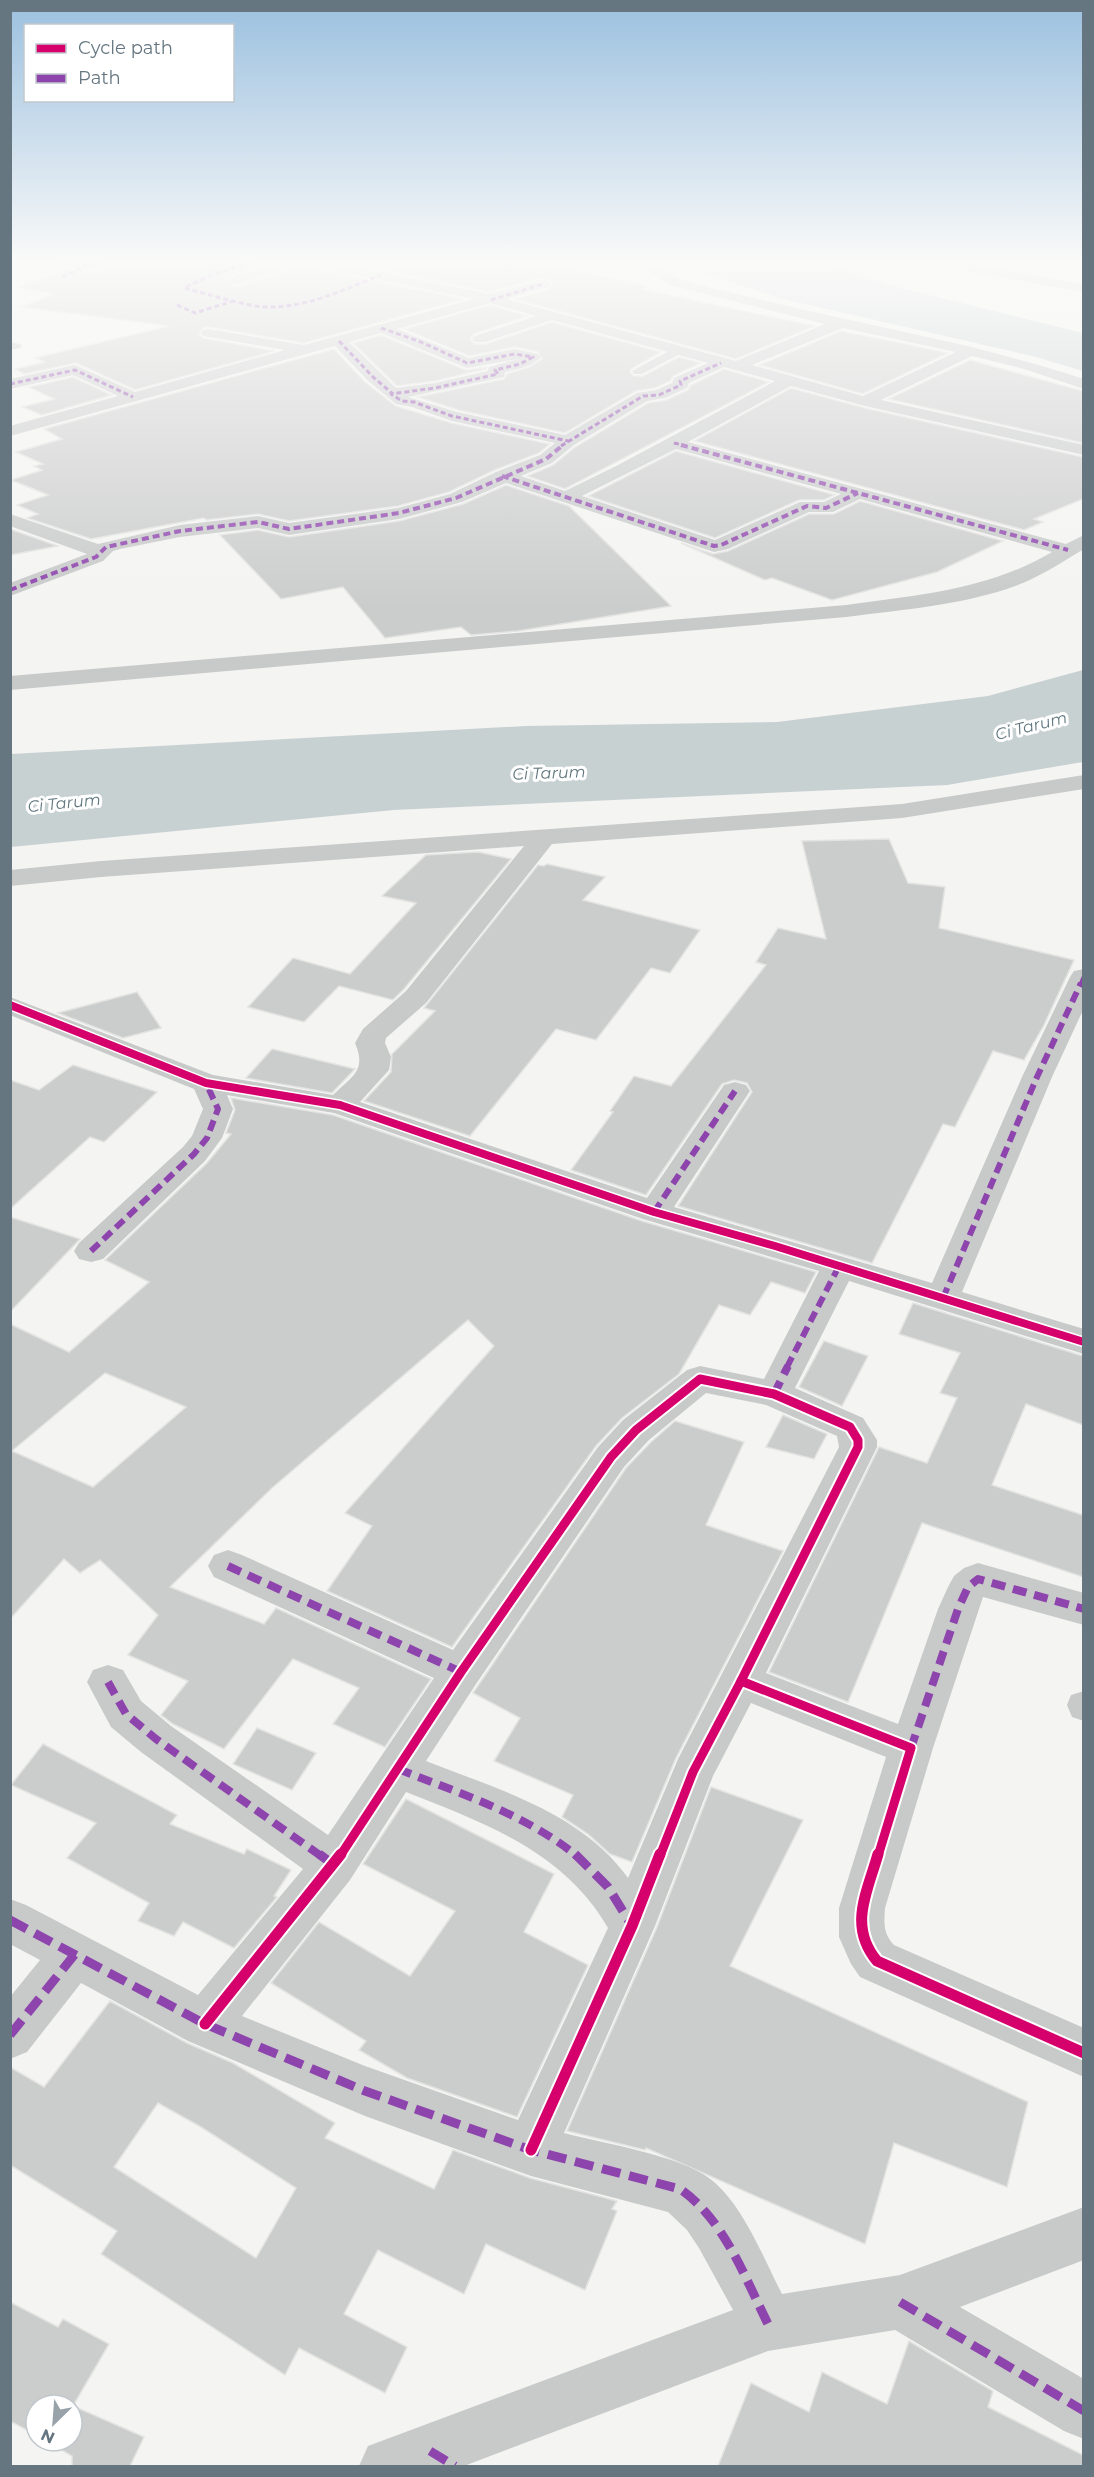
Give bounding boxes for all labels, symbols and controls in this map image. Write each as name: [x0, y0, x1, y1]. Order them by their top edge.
legend: [24, 24, 234, 102]
text: Cycle path: [78, 37, 173, 59]
text: Path: [78, 67, 121, 89]
water label: Ci Tarum: [993, 708, 1069, 744]
water label: Ci Tarum: [512, 762, 586, 784]
water label: Ci Tarum: [27, 790, 101, 816]
north arrow: [24, 2393, 84, 2453]
text: N: [38, 2425, 58, 2447]

